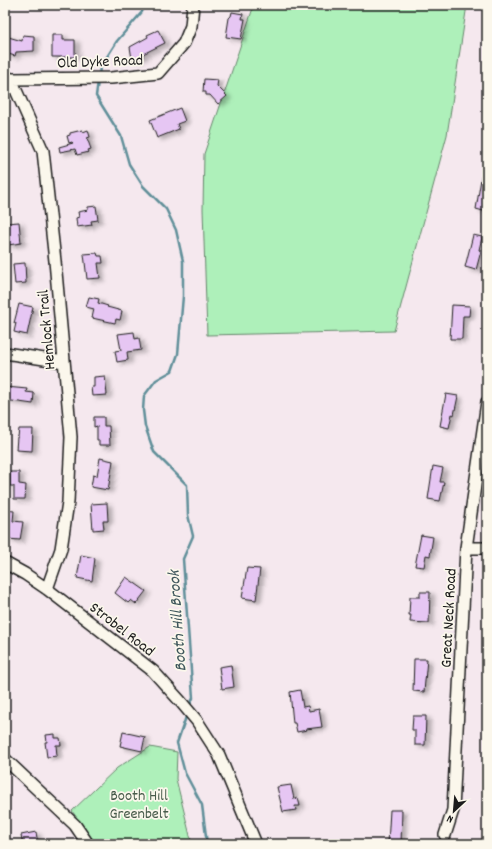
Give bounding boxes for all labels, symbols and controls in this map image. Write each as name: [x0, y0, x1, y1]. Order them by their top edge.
street label: Old Dyke Road: [57, 50, 144, 75]
street label: Hemlock Trail: [33, 289, 62, 371]
water label: Booth Hill Brook: [163, 567, 195, 672]
street label: Great Neck Road: [435, 568, 464, 668]
street label: Strobel Road: [84, 597, 159, 663]
park label: Booth Hill Greenbelt: [109, 785, 169, 826]
north arrow: [434, 791, 474, 831]
text: N: [444, 810, 456, 827]

